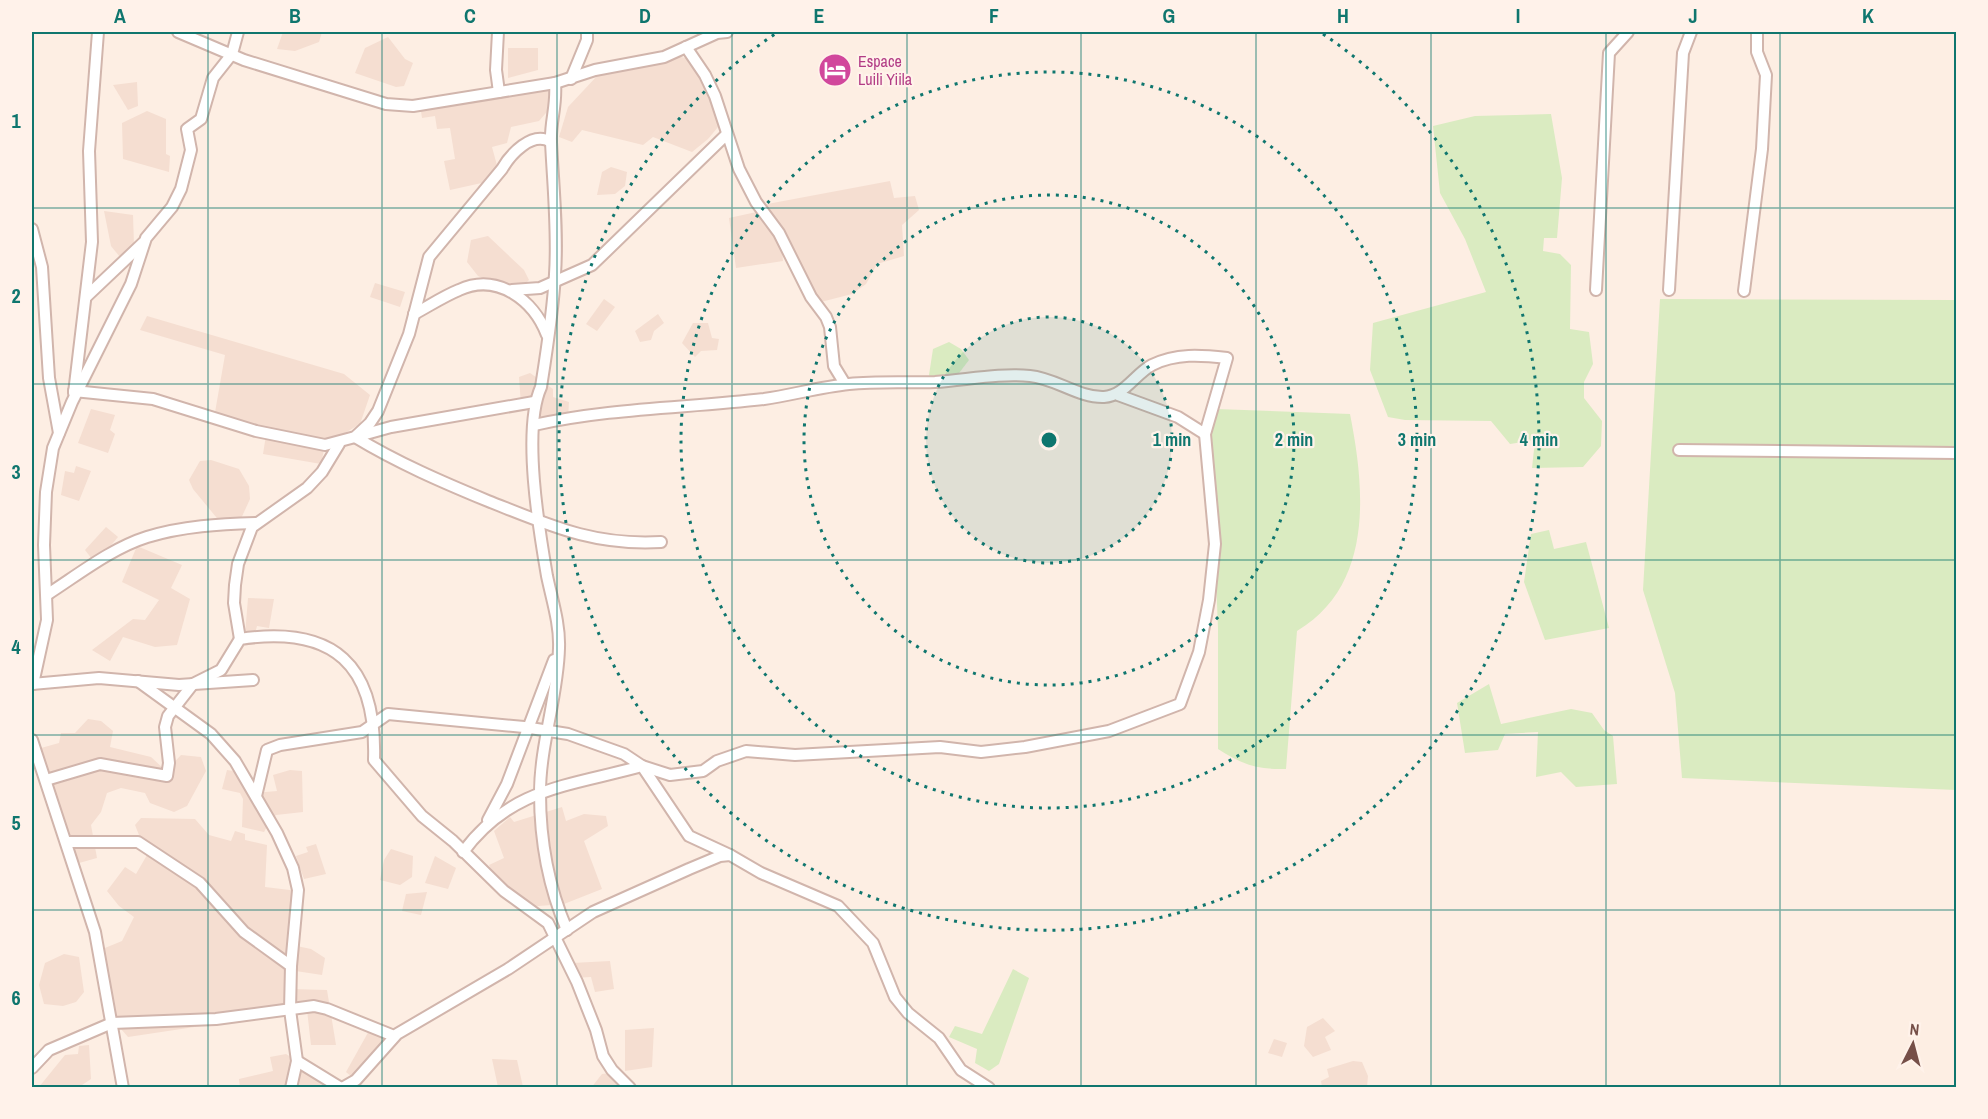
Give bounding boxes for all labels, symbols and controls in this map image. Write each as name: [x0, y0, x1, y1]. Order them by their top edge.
text: A: [114, 2, 126, 29]
text: B: [289, 2, 301, 29]
text: C: [464, 2, 476, 29]
text: D: [639, 2, 651, 29]
text: E: [814, 2, 825, 29]
text: F: [989, 2, 999, 29]
text: G: [1163, 2, 1175, 29]
text: H: [1337, 2, 1349, 29]
text: I: [1516, 2, 1520, 29]
text: J: [1688, 2, 1698, 29]
text: K: [1862, 2, 1874, 29]
place label: Espace Luili Yiila: [858, 50, 913, 90]
hotel icon: Espace Luili Yiila: [817, 52, 853, 88]
text: 1: [11, 107, 21, 134]
text: 2: [11, 282, 21, 309]
text: 1 min: [1153, 427, 1191, 452]
text: 2 min: [1275, 427, 1313, 452]
text: 3 min: [1398, 427, 1436, 452]
text: 4 min: [1520, 427, 1558, 452]
centre of rings: [1039, 430, 1059, 450]
text: 3: [11, 458, 21, 485]
text: 4: [11, 633, 21, 660]
text: 5: [11, 809, 21, 836]
text: 6: [11, 984, 21, 1011]
north arrow: [1883, 1014, 1943, 1074]
text: N: [1909, 1018, 1920, 1041]

